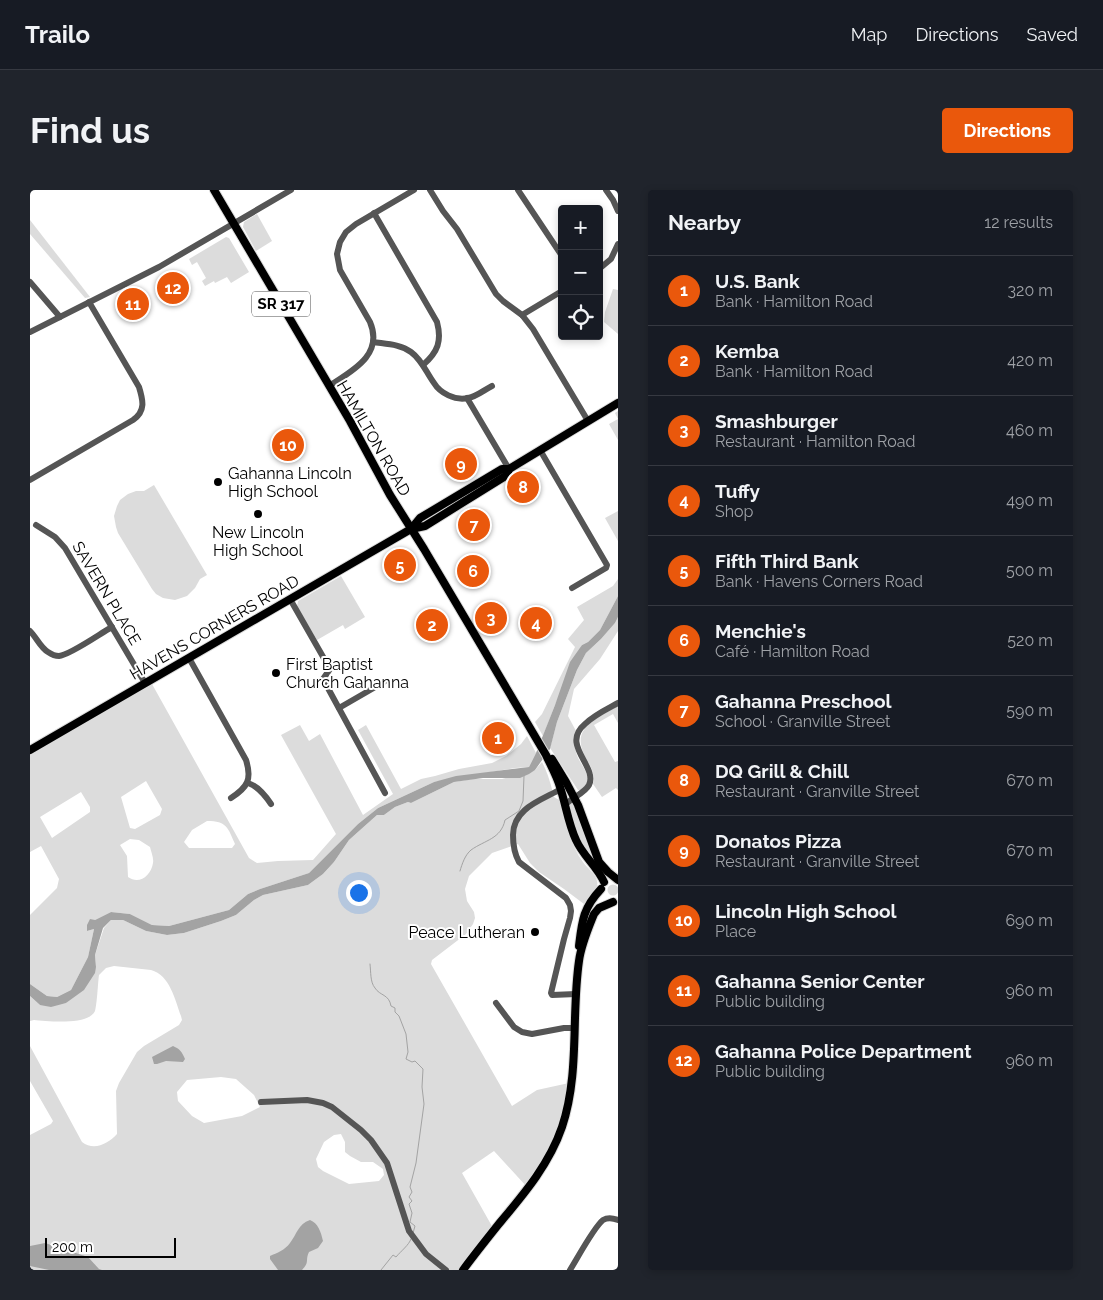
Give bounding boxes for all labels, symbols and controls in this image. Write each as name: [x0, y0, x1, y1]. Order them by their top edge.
text: Trailo: [25, 20, 90, 49]
text: Map: [851, 24, 887, 45]
text: Directions: [915, 24, 999, 45]
text: Saved: [1027, 24, 1078, 45]
button: Directions: [942, 108, 1073, 153]
text: Find us: [30, 110, 150, 151]
map controls: [558, 205, 603, 340]
button: +: [558, 205, 603, 250]
text: Nearby: [668, 210, 741, 235]
text: 12 results: [984, 213, 1053, 232]
button: −: [558, 250, 603, 295]
pin: 12: [157, 269, 189, 307]
text: U.S. Bank: [715, 270, 800, 292]
text: 1: [680, 281, 688, 300]
text: 320 m: [1008, 281, 1053, 300]
pin: 11: [117, 285, 149, 323]
road number: SR 317: [252, 292, 310, 316]
text: Bank · Hamilton Road: [715, 292, 873, 311]
button: locate: [558, 295, 603, 340]
text: Kemba: [715, 340, 779, 362]
text: 2: [679, 351, 689, 370]
text: 420 m: [1007, 351, 1053, 370]
text: Bank · Hamilton Road: [715, 362, 873, 381]
street label: HAMILTON ROAD: [333, 377, 414, 499]
text: Smashburger: [715, 410, 838, 432]
text: 3: [680, 421, 688, 440]
text: 460 m: [1006, 421, 1053, 440]
pin: 10: [272, 426, 304, 464]
text: Restaurant · Hamilton Road: [715, 432, 916, 451]
pin: 9: [445, 445, 477, 483]
place label: Gahanna Lincoln High School: [228, 464, 352, 501]
pin: 8: [507, 468, 539, 506]
marker: Gahanna Lincoln High School: [212, 476, 224, 488]
text: Tuffy: [715, 480, 760, 502]
text: 4: [679, 491, 689, 510]
text: 490 m: [1006, 491, 1053, 510]
text: Shop: [715, 502, 753, 521]
pin: 7: [458, 506, 490, 544]
marker: New Lincoln High School: [252, 508, 264, 520]
place label: New Lincoln High School: [212, 523, 304, 560]
street label: SAVERN PLACE: [68, 538, 145, 649]
pin: 5: [384, 546, 416, 584]
text: Fifth Third Bank: [715, 550, 859, 572]
pin: 6: [457, 552, 489, 590]
text: 5: [680, 561, 688, 580]
text: 500 m: [1006, 561, 1053, 580]
street label: HAVENS CORNERS ROAD: [126, 571, 302, 684]
text: Bank · Havens Corners Road: [715, 572, 923, 591]
pin: 3: [475, 599, 507, 637]
pin: 4: [520, 604, 552, 642]
pin: 2: [416, 606, 448, 644]
text: Menchie's: [715, 620, 806, 642]
text: 6: [679, 631, 689, 650]
text: 520 m: [1007, 631, 1053, 650]
text: Café · Hamilton Road: [715, 642, 870, 661]
place label: First Baptist Church Gahanna: [286, 655, 409, 692]
marker: First Baptist Church Gahanna: [270, 667, 282, 679]
text: Gahanna Preschool: [715, 690, 892, 712]
text: 7: [680, 701, 688, 720]
text: 590 m: [1006, 701, 1053, 720]
text: School · Granville Street: [715, 712, 890, 731]
pin: 1: [482, 719, 514, 757]
text: DQ Grill & Chill: [715, 760, 849, 782]
text: 8: [679, 771, 689, 790]
text: 670 m: [1006, 771, 1053, 790]
text: Restaurant · Granville Street: [715, 782, 919, 801]
text: Donatos Pizza: [715, 830, 841, 852]
text: 9: [679, 841, 689, 860]
text: 670 m: [1006, 841, 1053, 860]
text: Restaurant · Granville Street: [715, 852, 919, 871]
your location: [346, 880, 372, 906]
text: Lincoln High School: [715, 900, 897, 922]
text: 10: [675, 911, 693, 930]
text: 690 m: [1005, 911, 1053, 930]
text: Place: [715, 922, 756, 941]
place label: Peace Lutheran: [408, 923, 525, 942]
marker: Peace Lutheran: [529, 926, 541, 938]
text: Gahanna Senior Center: [715, 970, 925, 992]
text: 11: [676, 981, 692, 1000]
text: 960 m: [1005, 981, 1053, 1000]
text: Public building: [715, 992, 825, 1011]
text: Gahanna Police Department: [715, 1040, 971, 1062]
text: 12: [676, 1051, 692, 1070]
text: 960 m: [1005, 1051, 1053, 1070]
text: Public building: [715, 1062, 825, 1081]
scale bar: [45, 1235, 176, 1258]
text: 200 m: [52, 1239, 93, 1255]

